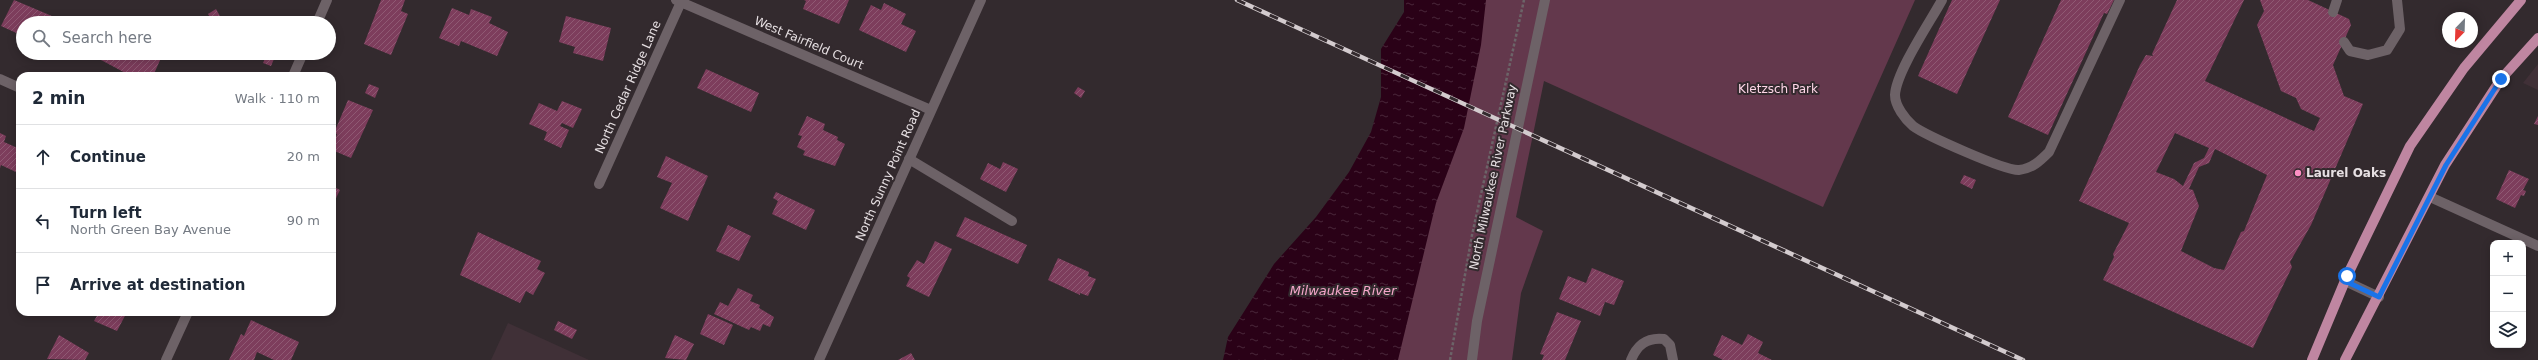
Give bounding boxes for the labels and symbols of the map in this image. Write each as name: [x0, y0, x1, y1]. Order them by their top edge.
north arrow: [2442, 12, 2478, 48]
street label: West Fairfield Court: [752, 14, 866, 72]
street label: North Cedar Ridge Lane: [592, 18, 664, 156]
route end: [2492, 70, 2510, 88]
park label: Kletzsch Park: [1738, 82, 1818, 96]
street label: North Milwaukee River Parkway: [1466, 83, 1520, 271]
street label: North Sunny Point Road: [853, 107, 923, 243]
place label: Laurel Oaks: [2306, 166, 2386, 180]
marker: Laurel Oaks: [2293, 168, 2303, 178]
route start: [2338, 267, 2356, 285]
water label: Milwaukee River: [1290, 283, 1398, 298]

